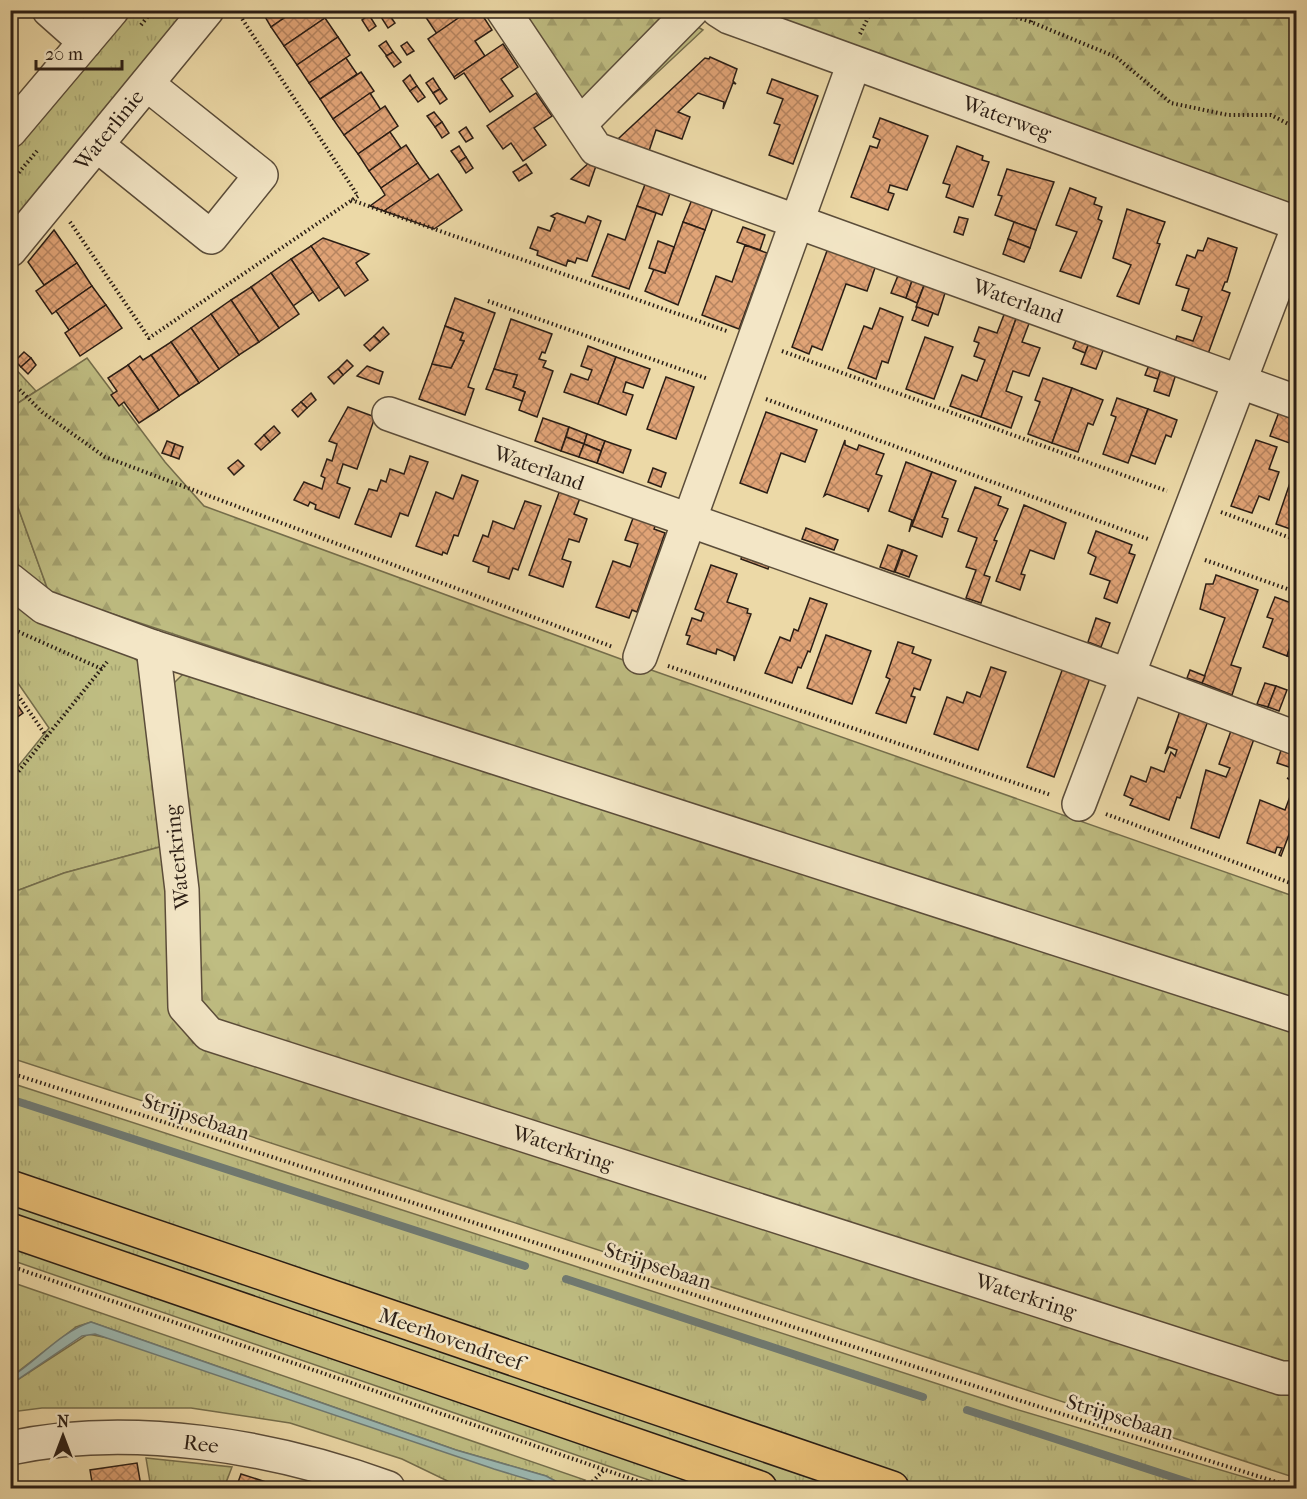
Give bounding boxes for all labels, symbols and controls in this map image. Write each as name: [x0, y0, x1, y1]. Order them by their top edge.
scale bar: [36, 33, 122, 71]
text: 20 m: [45, 44, 83, 65]
street label: Waterlinie: [69, 85, 149, 176]
street label: Waterweg: [958, 91, 1055, 145]
street label: Waterland: [968, 273, 1067, 329]
street label: Waterland: [489, 440, 588, 496]
street label: Waterkring: [159, 803, 195, 911]
street label: Strijpsebaan: [140, 1088, 252, 1146]
street label: Waterkring: [508, 1120, 617, 1176]
street label: Strijpsebaan: [602, 1237, 714, 1295]
street label: Waterkring: [971, 1268, 1080, 1324]
street label: Meerhovendreef: [376, 1303, 530, 1376]
street label: Strijpsebaan: [1063, 1389, 1177, 1445]
north arrow: [33, 1406, 93, 1466]
text: N: [57, 1412, 70, 1431]
street label: Ree: [182, 1430, 220, 1458]

